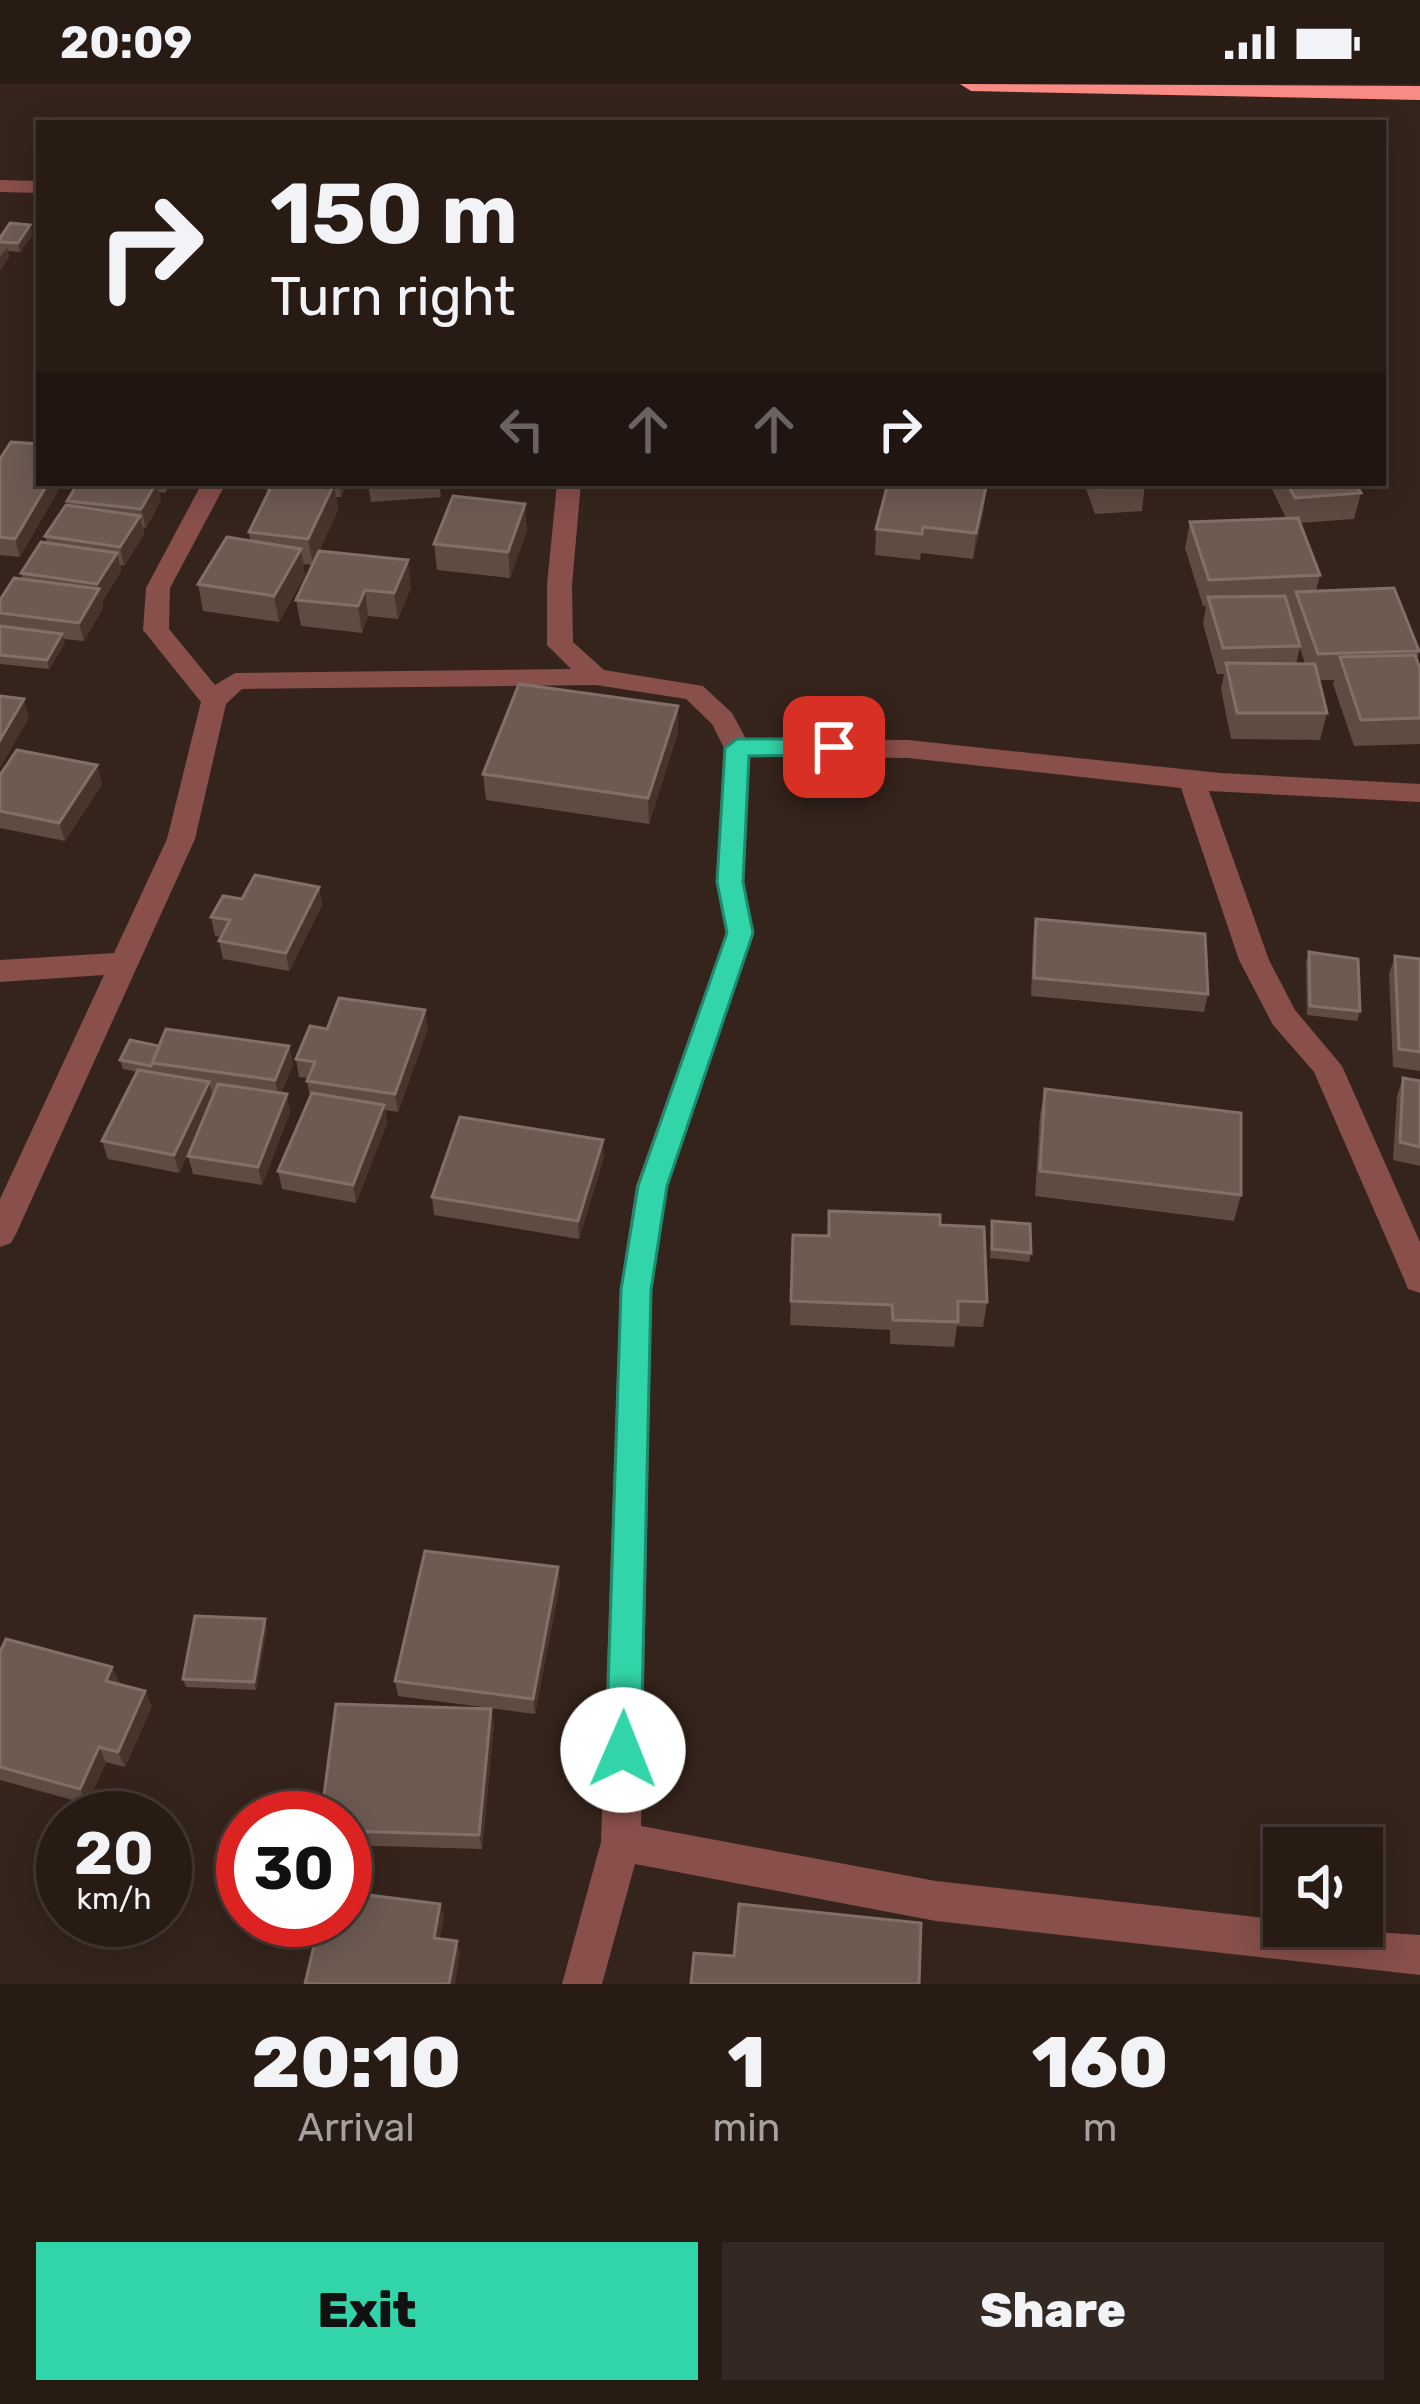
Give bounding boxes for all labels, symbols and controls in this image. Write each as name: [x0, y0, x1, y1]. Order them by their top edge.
text: 20:09: [60, 16, 192, 69]
text: 150 m: [270, 164, 518, 264]
icon: right: [72, 168, 228, 324]
text: Turn right: [270, 265, 515, 329]
icon: left: [489, 396, 555, 462]
icon: ahead: [615, 396, 681, 462]
icon: ahead: [741, 396, 807, 462]
icon: right: [867, 396, 933, 462]
pin: [783, 696, 885, 798]
icon: arrive: [801, 714, 867, 780]
position arrow: [560, 1687, 686, 1813]
speed limit sign: 30: [216, 1791, 372, 1947]
text: 20: [74, 1818, 154, 1889]
map controls: [1263, 1827, 1383, 1947]
button: sound: [1263, 1827, 1383, 1947]
text: km/h: [77, 1881, 151, 1917]
text: 20:10: [252, 2020, 461, 2105]
text: 1: [727, 2020, 765, 2105]
text: 160: [1032, 2020, 1168, 2105]
text: Arrival: [298, 2105, 415, 2151]
text: min: [713, 2105, 780, 2151]
text: m: [1083, 2105, 1117, 2151]
button: Exit: [36, 2242, 698, 2380]
button: Share: [722, 2242, 1384, 2380]

